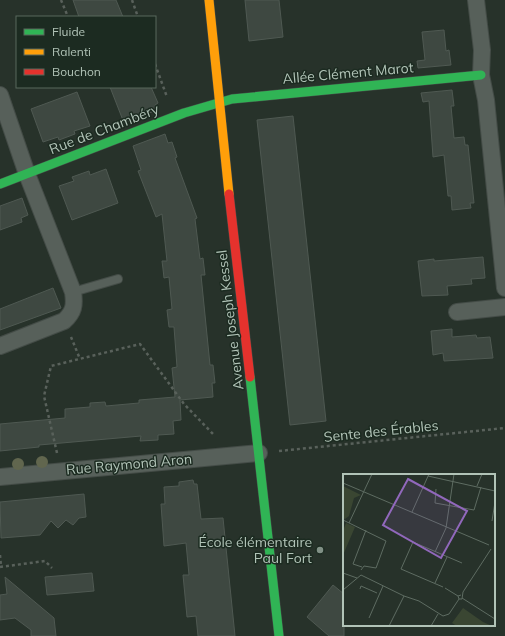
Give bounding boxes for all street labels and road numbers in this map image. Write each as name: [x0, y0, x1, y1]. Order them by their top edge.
street label: Allée Clément Marot: [282, 58, 414, 88]
street label: Rue de Chambéry: [47, 100, 162, 158]
street label: Avenue Joseph Kessel: [212, 249, 248, 391]
street label: Sente des Érables: [323, 416, 439, 446]
street label: Rue Raymond Aron: [65, 450, 193, 478]

